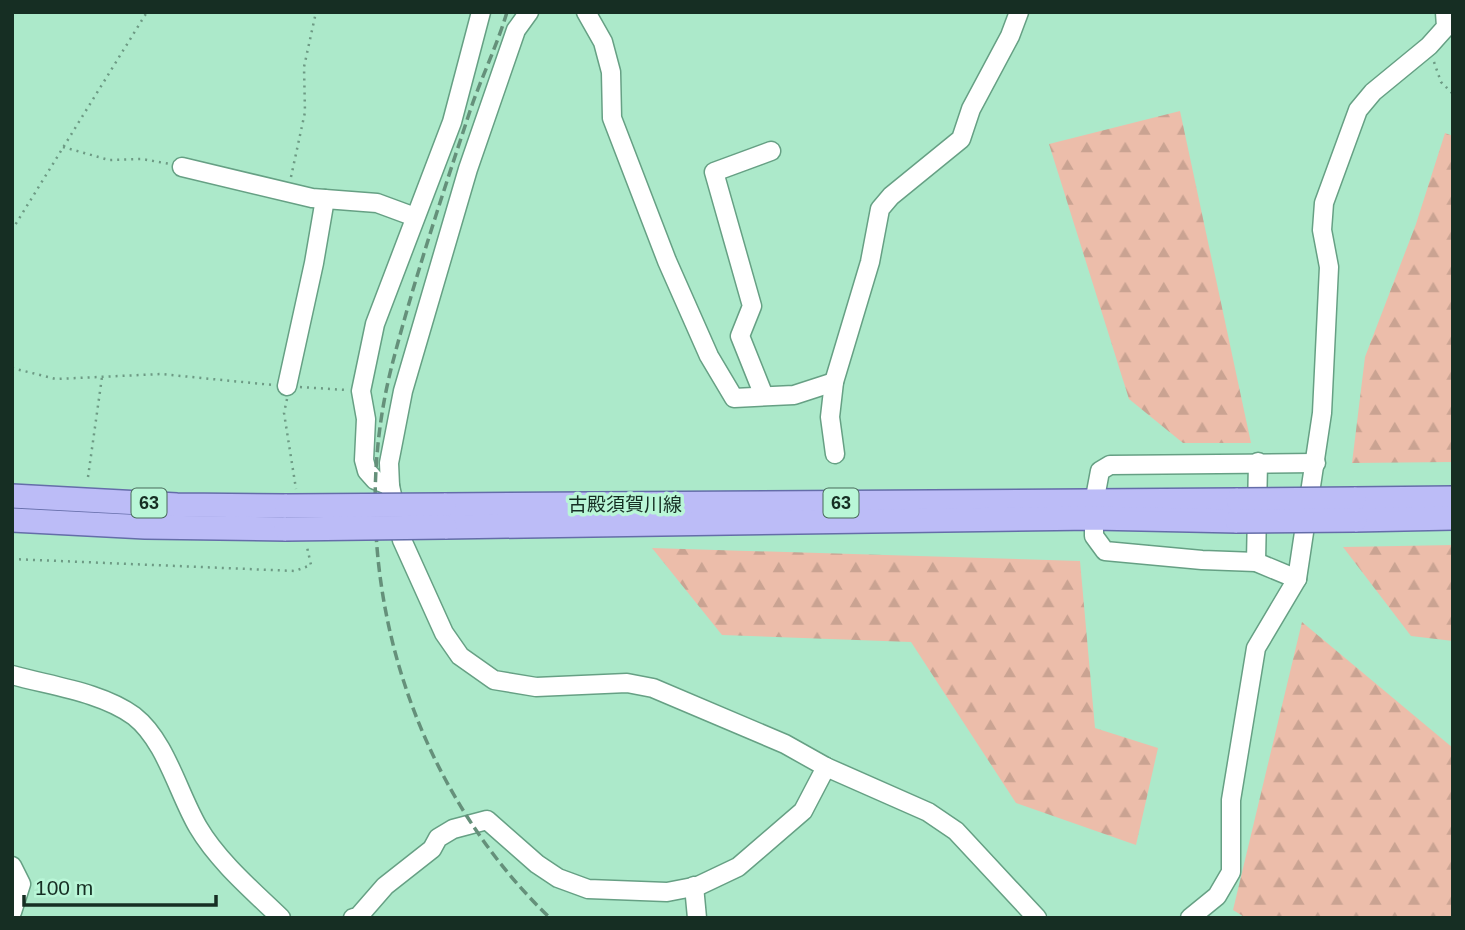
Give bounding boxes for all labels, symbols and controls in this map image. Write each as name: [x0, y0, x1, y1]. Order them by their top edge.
road number: 63: [132, 489, 166, 518]
road number: 63: [824, 489, 858, 518]
street label: 古殿須賀川線: [568, 494, 682, 515]
scale bar: [24, 864, 217, 908]
text: 100 m: [35, 876, 93, 899]

